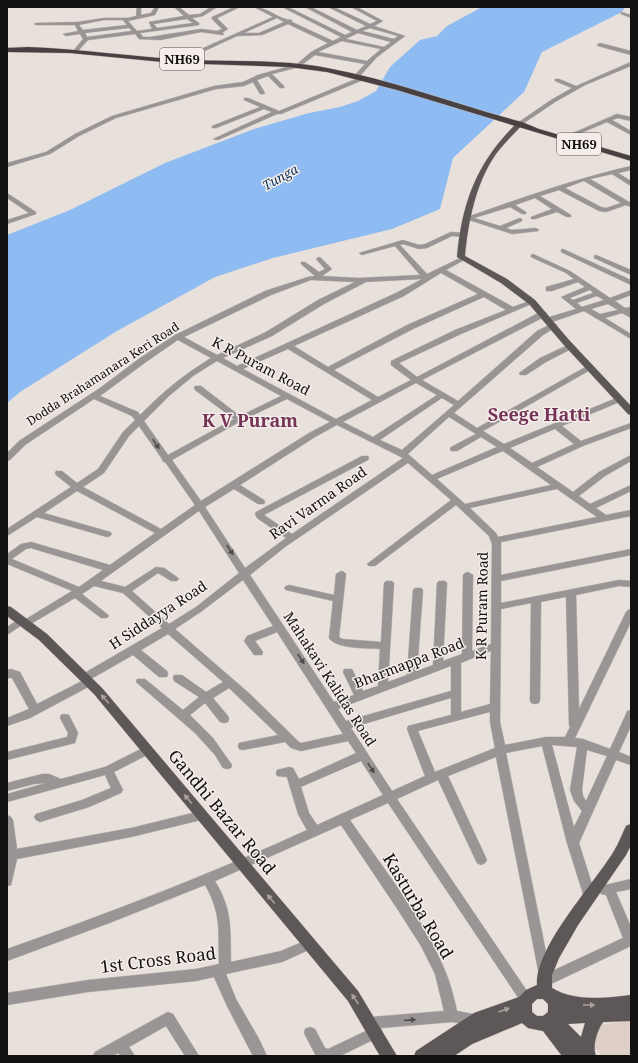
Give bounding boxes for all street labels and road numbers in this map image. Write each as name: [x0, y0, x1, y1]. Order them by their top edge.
road number: NH69: [160, 48, 204, 70]
road number: NH69: [557, 133, 601, 155]
street label: Dodda Brahamanara Keri Road: [23, 317, 183, 429]
street label: K R Puram Road: [209, 332, 314, 400]
street label: Ravi Varma Road: [265, 462, 371, 543]
street label: K R Puram Road: [471, 551, 492, 660]
street label: H Siddayya Road: [105, 576, 211, 653]
street label: Mahakavi Kalidas Road: [280, 608, 381, 750]
street label: Bharmappa Road: [351, 633, 467, 692]
street label: Gandhi Bazar Road: [163, 744, 282, 879]
street label: Kasturba Road: [378, 849, 459, 963]
street label: 1st Cross Road: [99, 941, 218, 978]

